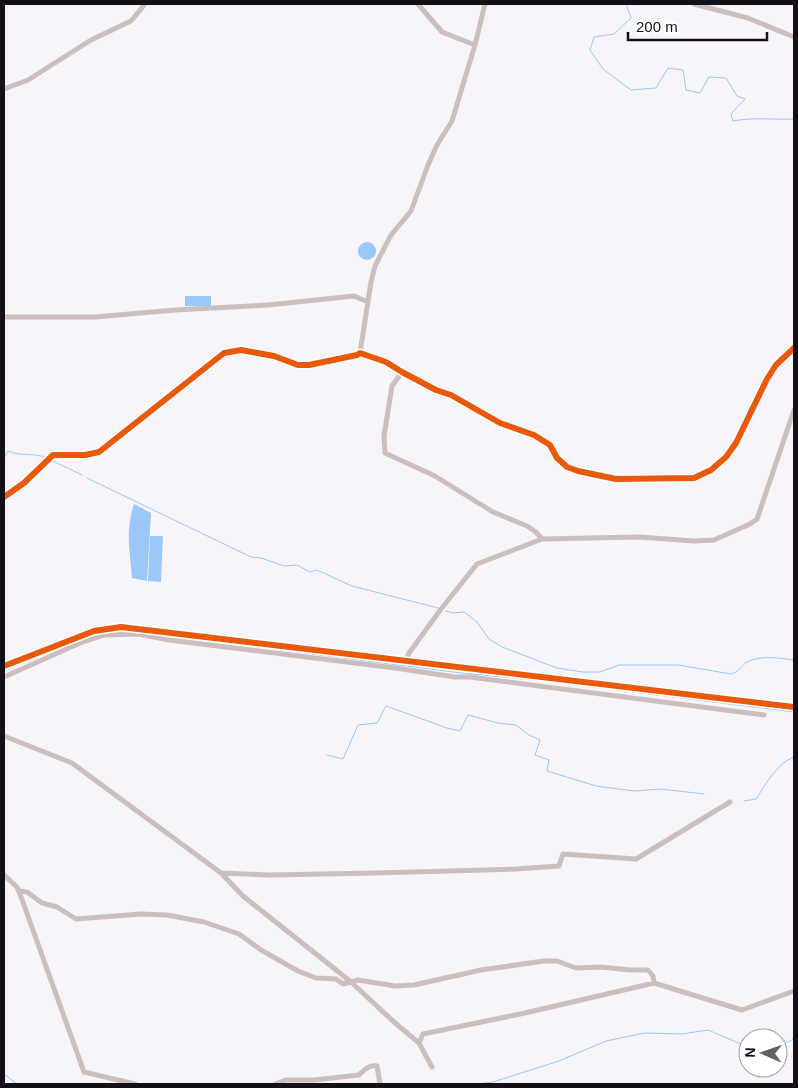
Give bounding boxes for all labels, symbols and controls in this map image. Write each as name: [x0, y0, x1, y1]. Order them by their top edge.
scale bar: [628, 10, 767, 42]
text: 200 m: [636, 18, 678, 35]
north arrow: [738, 1028, 788, 1078]
text: N: [742, 1047, 758, 1058]

